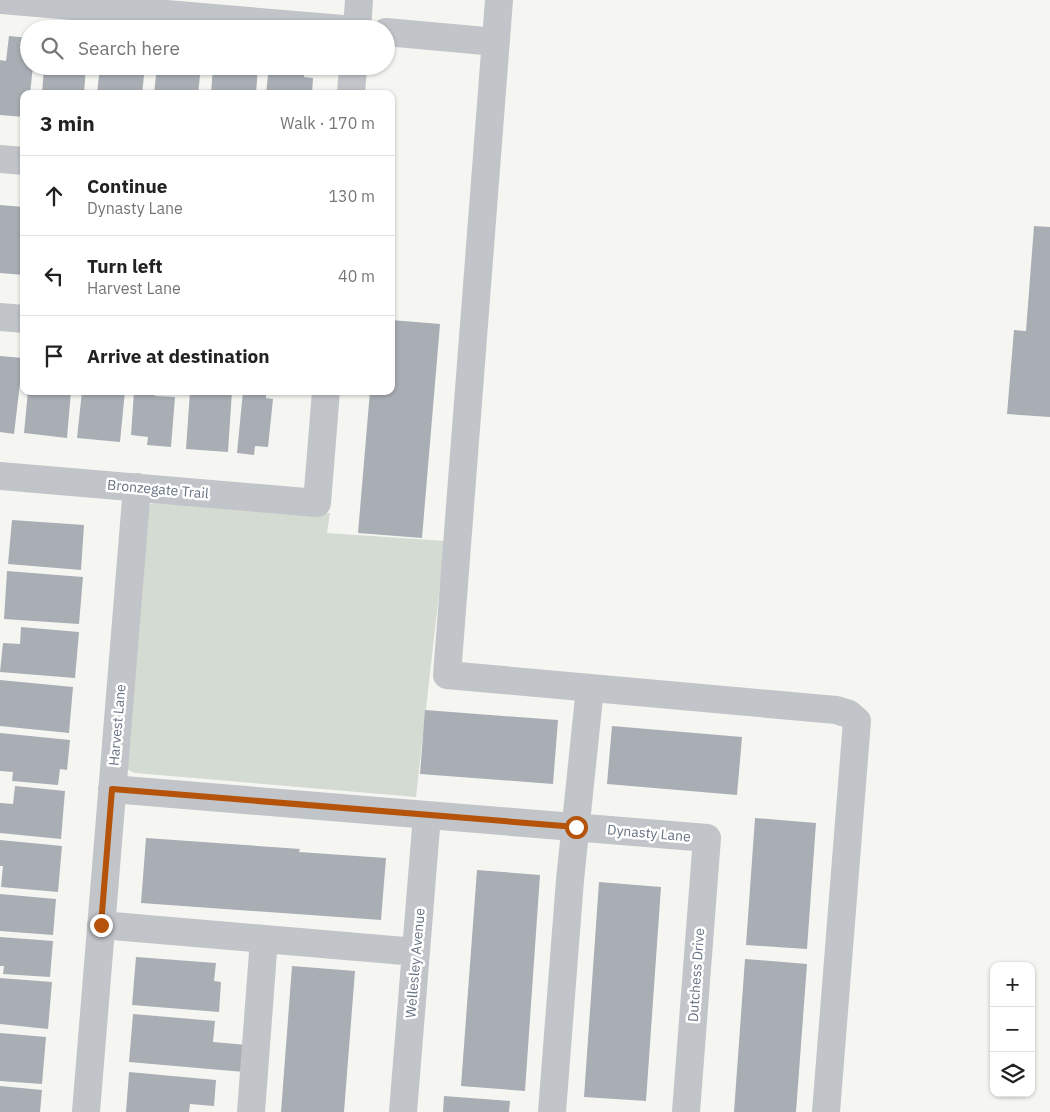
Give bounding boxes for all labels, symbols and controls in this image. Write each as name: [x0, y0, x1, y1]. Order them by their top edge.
search box: [20, 20, 395, 75]
icon: search: [38, 34, 66, 62]
text: Search here: [78, 36, 180, 60]
text: 3 min: [40, 109, 95, 137]
text: Walk · 170 m: [280, 113, 375, 133]
text: Continue: [87, 174, 167, 198]
icon: ahead: [40, 182, 68, 210]
text: 130 m: [328, 186, 375, 206]
text: Dynasty Lane: [87, 198, 183, 218]
text: Turn left: [87, 254, 163, 278]
icon: left: [40, 262, 68, 290]
text: 40 m: [338, 266, 375, 286]
text: Harvest Lane: [87, 278, 181, 298]
icon: arrive: [40, 342, 68, 370]
text: Arrive at destination: [87, 344, 270, 368]
street label: Bronzegate Trail: [106, 476, 210, 502]
street label: Harvest Lane: [104, 683, 130, 767]
route start: [565, 816, 588, 839]
street label: Dynasty Lane: [606, 820, 692, 846]
street label: Wellesley Avenue: [401, 907, 429, 1019]
route end: [90, 914, 113, 937]
street label: Dutchess Drive: [684, 927, 708, 1023]
map controls: [990, 962, 1035, 1097]
button: +: [990, 962, 1035, 1007]
button: −: [990, 1007, 1035, 1052]
button: layers: [990, 1052, 1035, 1097]

